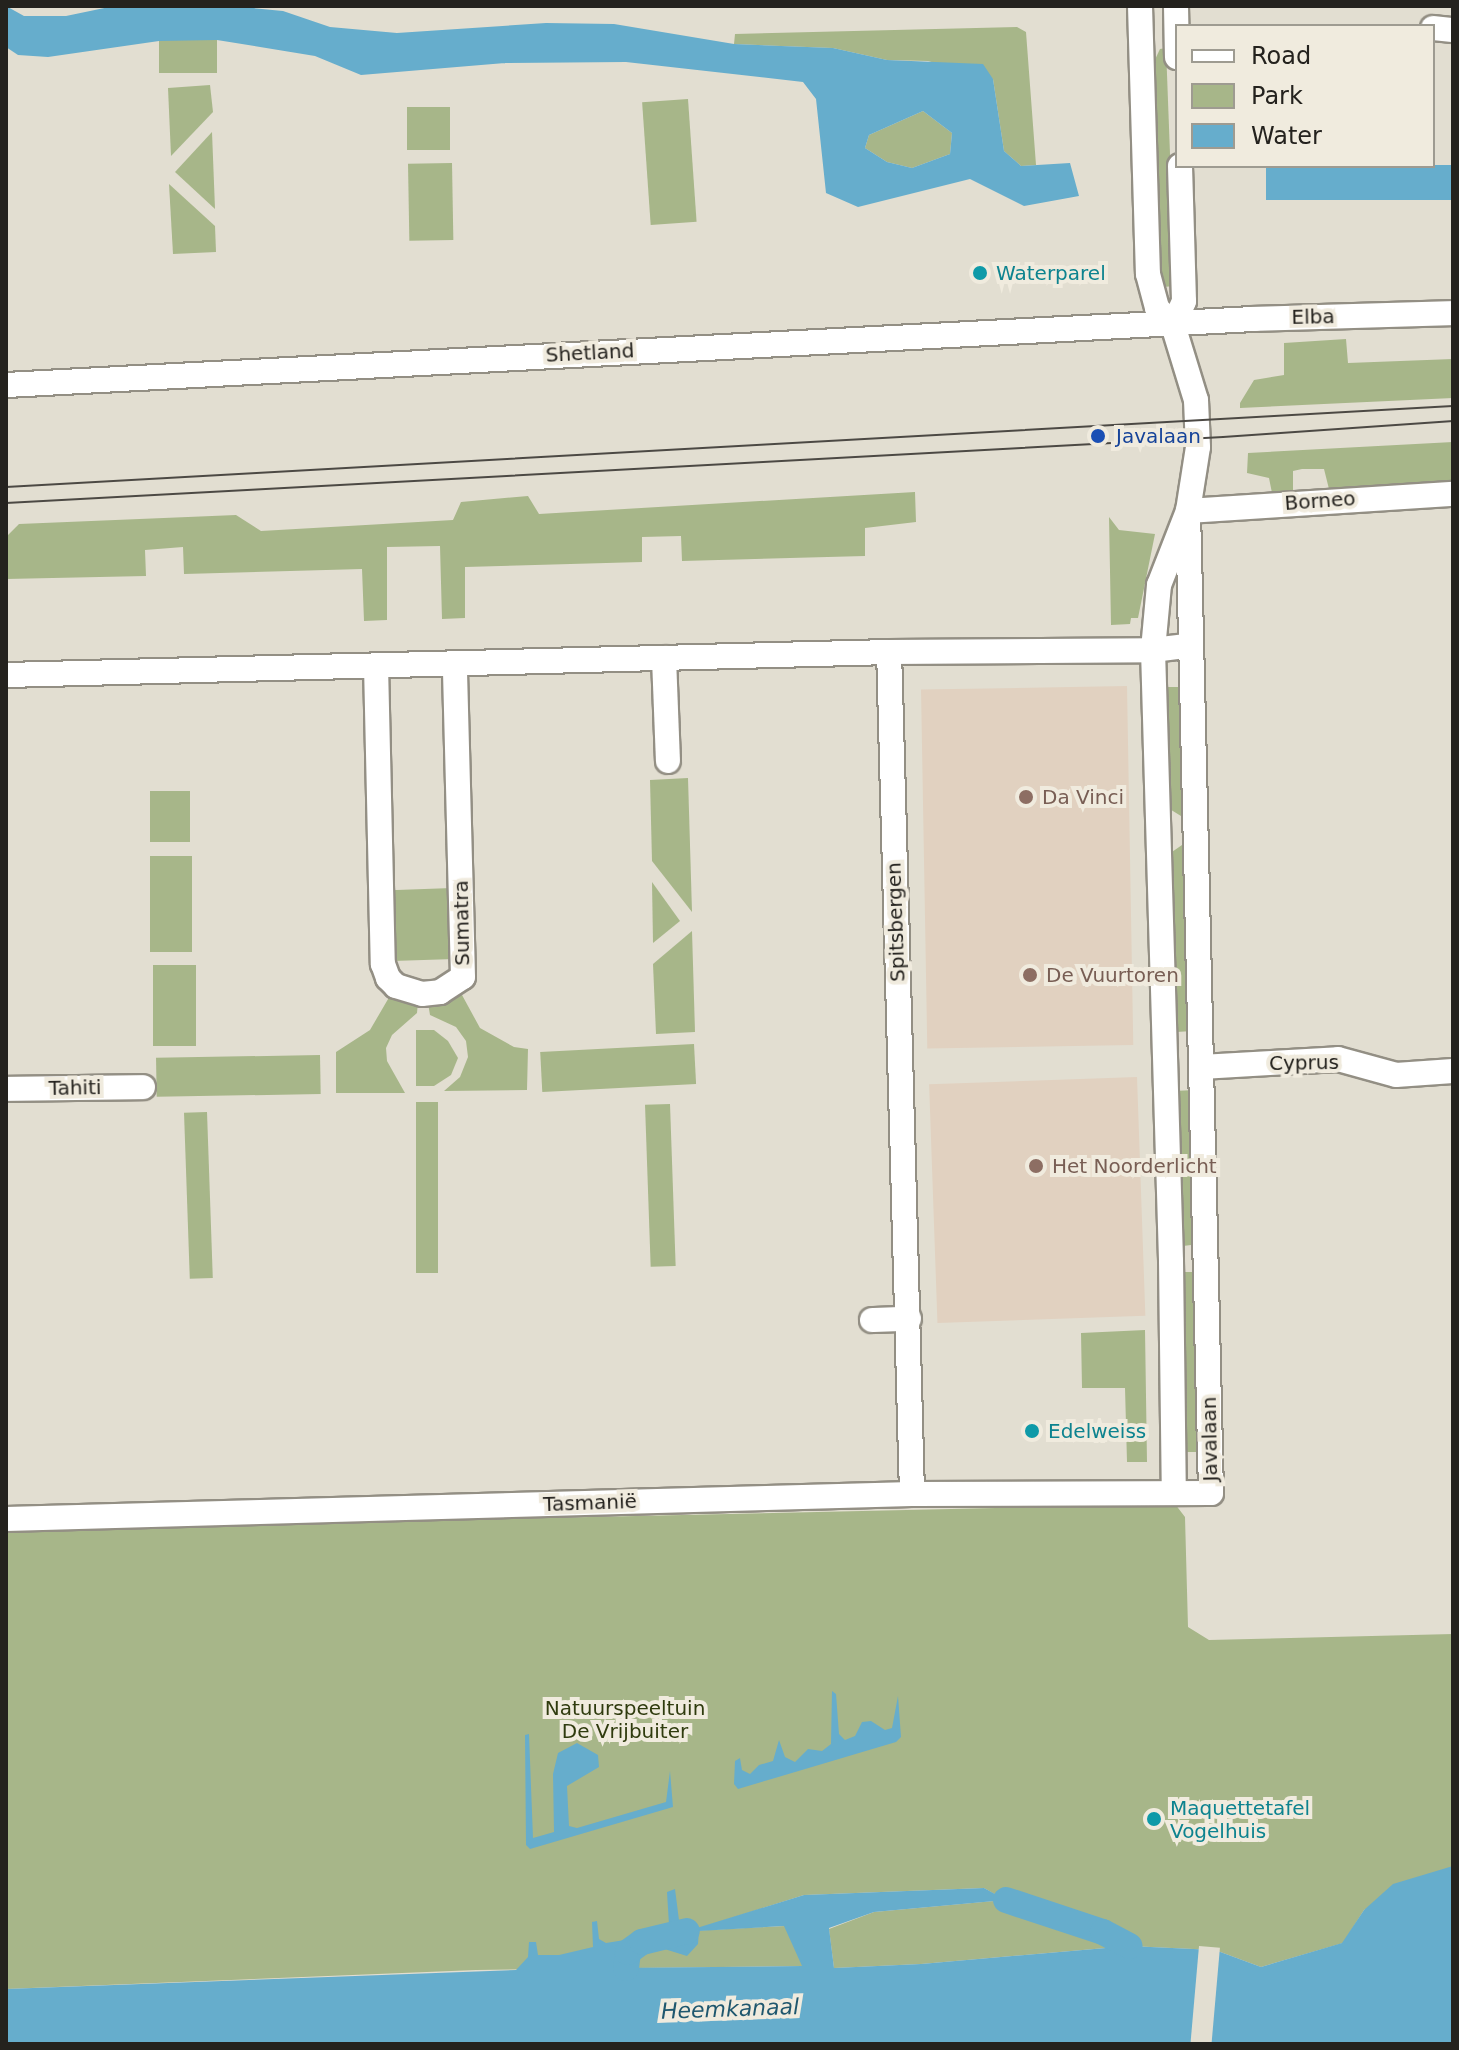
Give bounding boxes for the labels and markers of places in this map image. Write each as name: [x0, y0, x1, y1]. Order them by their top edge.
place label: Waterparel: [996, 261, 1106, 285]
marker: Waterparel: [971, 264, 989, 282]
place label: Javalaan: [1116, 424, 1201, 448]
marker: Javalaan: [1087, 425, 1109, 447]
place label: Da Vinci: [1042, 785, 1124, 809]
marker: Da Vinci: [1017, 788, 1035, 806]
place label: De Vuurtoren: [1046, 963, 1179, 987]
marker: De Vuurtoren: [1021, 966, 1039, 984]
place label: Het Noorderlicht: [1052, 1154, 1217, 1178]
marker: Het Noorderlicht: [1027, 1157, 1045, 1175]
place label: Edelweiss: [1048, 1419, 1146, 1443]
marker: Edelweiss: [1023, 1422, 1041, 1440]
place label: Maquettetafel Vogelhuis: [1170, 1796, 1310, 1843]
marker: Maquettetafel Vogelhuis: [1145, 1810, 1163, 1828]

